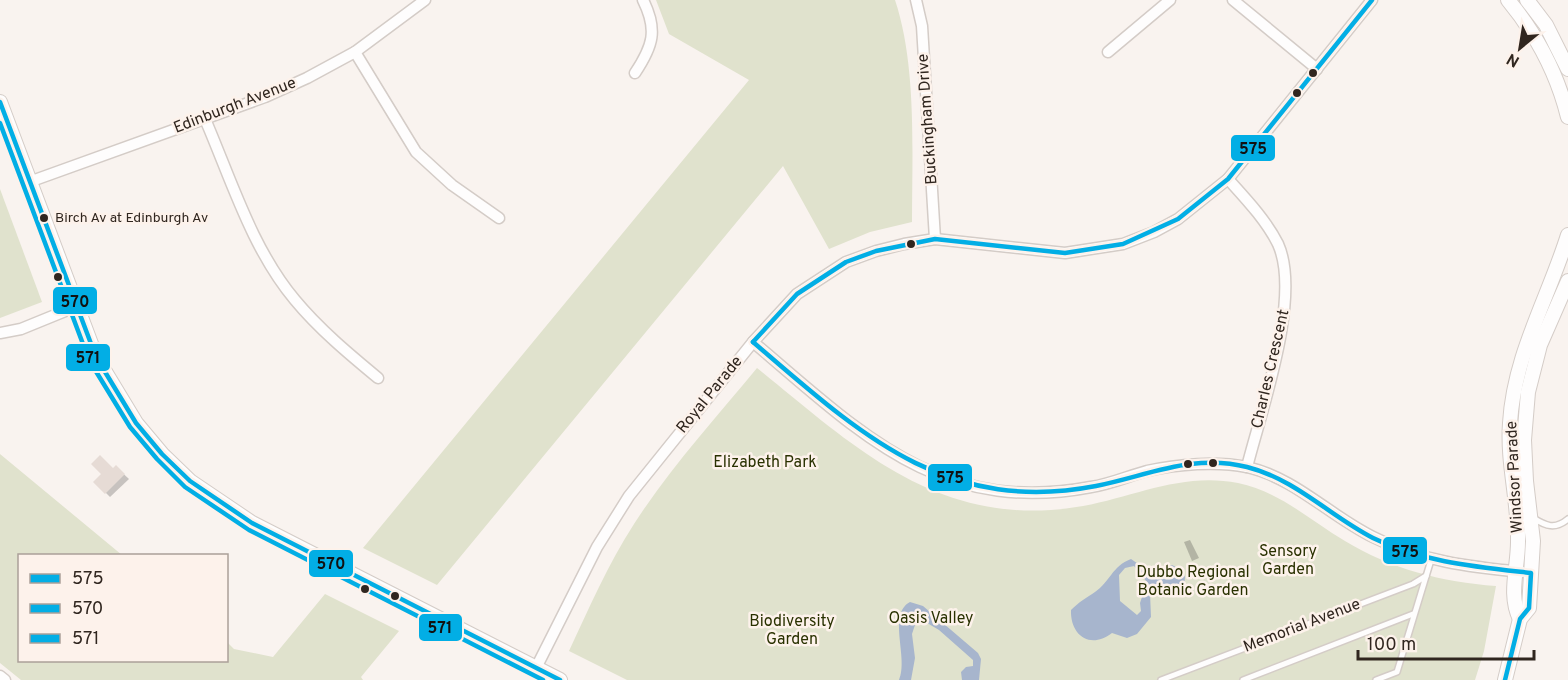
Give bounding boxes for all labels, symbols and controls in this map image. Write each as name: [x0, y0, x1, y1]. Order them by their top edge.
north arrow: [1490, 18, 1550, 78]
text: N: [1504, 48, 1523, 71]
street label: Buckingham Drive: [913, 53, 943, 185]
unlabelled marker: [1307, 67, 1319, 79]
street label: Edinburgh Avenue: [171, 73, 299, 139]
unlabelled marker: [1291, 87, 1303, 99]
line badge: 575: [1230, 134, 1276, 162]
text: 575: [1239, 140, 1267, 160]
place label: Birch Av at Edinburgh Av: [55, 210, 208, 227]
marker: Birch Av at Edinburgh Av: [38, 212, 50, 224]
unlabelled marker: [905, 238, 917, 250]
unlabelled marker: [52, 271, 64, 283]
line badge: 570: [52, 286, 98, 315]
text: 570: [61, 293, 89, 313]
street label: Charles Crescent: [1248, 307, 1294, 431]
line badge: 571: [65, 343, 111, 372]
text: 571: [75, 349, 101, 369]
street label: Royal Parade: [673, 352, 747, 438]
street label: Windsor Parade: [1502, 420, 1528, 534]
park label: Elizabeth Park: [713, 453, 817, 473]
unlabelled marker: [1207, 457, 1219, 469]
unlabelled marker: [1182, 458, 1194, 470]
line badge: 575: [927, 463, 973, 492]
text: 575: [936, 469, 964, 489]
line badge: 575: [1382, 536, 1428, 565]
park label: Sensory Garden: [1259, 542, 1317, 580]
text: 575: [1391, 543, 1419, 563]
line badge: 570: [308, 549, 354, 578]
legend: [18, 554, 228, 662]
text: 570: [317, 555, 345, 575]
park label: Dubbo Regional Botanic Garden: [1136, 563, 1250, 601]
text: 575: [72, 568, 104, 591]
unlabelled marker: [359, 583, 371, 595]
unlabelled marker: [389, 590, 401, 602]
street label: Memorial Avenue: [1241, 594, 1363, 658]
text: 570: [72, 598, 103, 621]
park label: Oasis Valley: [889, 609, 973, 629]
park label: Biodiversity Garden: [749, 612, 835, 650]
line badge: 571: [418, 613, 463, 642]
text: 571: [427, 619, 453, 639]
scale bar: [1358, 623, 1534, 661]
text: 571: [72, 628, 99, 651]
text: 100 m: [1367, 634, 1416, 657]

